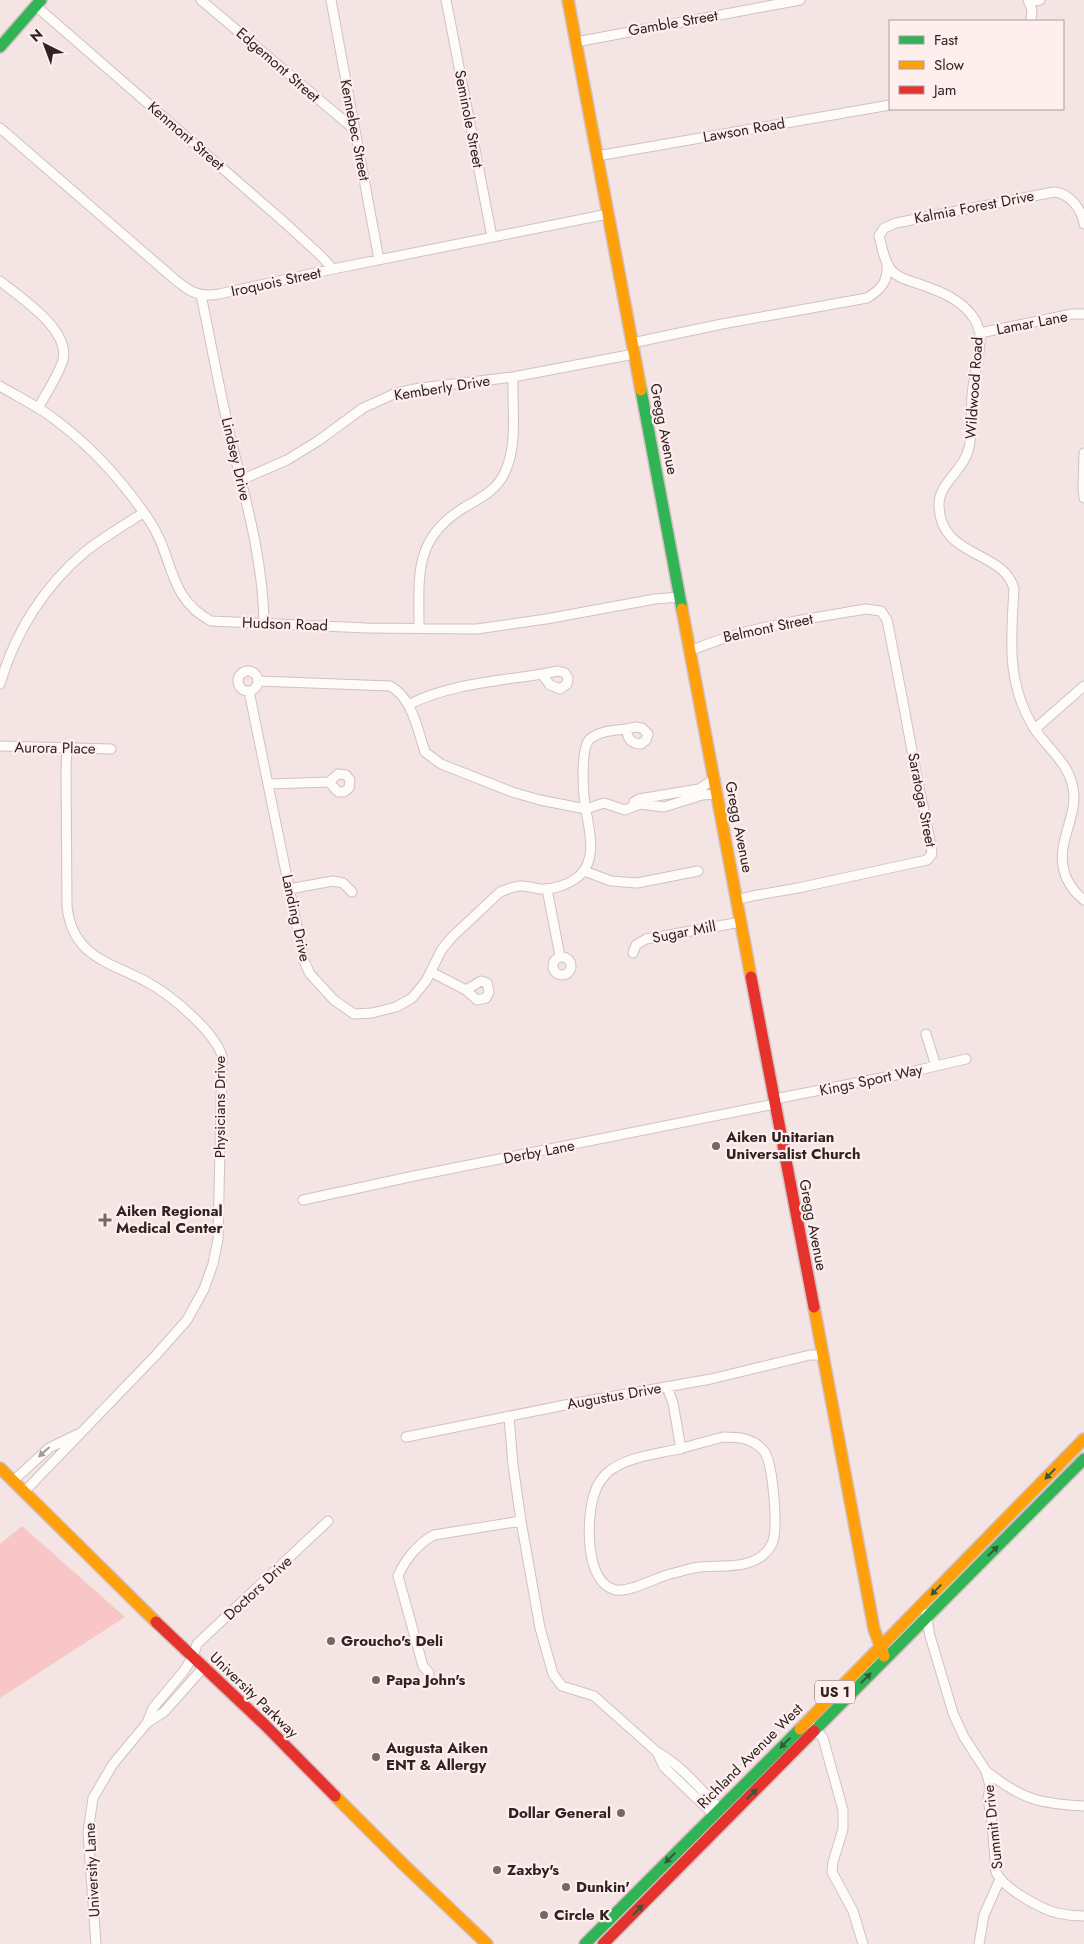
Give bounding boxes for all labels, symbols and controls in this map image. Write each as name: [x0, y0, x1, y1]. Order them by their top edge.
street label: Gamble Street: [626, 4, 720, 42]
north arrow: [20, 20, 70, 70]
legend: [889, 20, 1064, 110]
street label: Edgemont Street: [231, 22, 325, 108]
text: N: [25, 24, 47, 46]
text: Fast: [934, 29, 958, 51]
text: Slow: [934, 54, 965, 76]
street label: Seminole Street: [449, 68, 489, 170]
street label: Kennebec Street: [334, 77, 376, 183]
text: Jam: [932, 79, 957, 101]
street label: Kenmont Street: [143, 96, 229, 176]
street label: Lawson Road: [701, 112, 787, 148]
street label: Kalmia Forest Drive: [912, 185, 1036, 229]
street label: Iroquois Street: [229, 262, 323, 302]
street label: Lamar Lane: [995, 305, 1070, 341]
street label: Wildwood Road: [959, 336, 989, 440]
street label: Kemberly Drive: [392, 370, 492, 406]
street label: Gregg Avenue: [644, 381, 684, 477]
street label: Lindsey Drive: [216, 415, 256, 503]
street label: Belmont Street: [721, 608, 815, 648]
street label: Hudson Road: [242, 612, 328, 636]
street label: Aurora Place: [14, 736, 96, 760]
street label: Saratoga Street: [902, 751, 942, 849]
street label: Gregg Avenue: [719, 779, 759, 875]
street label: Landing Drive: [276, 872, 316, 964]
street label: Sugar Mill: [650, 915, 718, 949]
street label: Physicians Drive: [209, 1055, 231, 1158]
street label: Kings Sport Way: [818, 1058, 925, 1102]
place label: Aiken Unitarian Universalist Church: [725, 1126, 861, 1165]
street label: Derby Lane: [502, 1134, 577, 1170]
marker: Aiken Unitarian Universalist Church: [710, 1140, 722, 1152]
street label: Gregg Avenue: [793, 1177, 833, 1273]
place label: Aiken Regional Medical Center: [115, 1200, 224, 1239]
marker: Aiken Regional Medical Center: [98, 1213, 112, 1227]
street label: Augustus Drive: [565, 1377, 663, 1415]
one-way arrow: [38, 1447, 51, 1458]
one-way arrow: [1044, 1468, 1056, 1480]
one-way arrow: [987, 1545, 999, 1557]
street label: Doctors Drive: [219, 1550, 297, 1626]
one-way arrow: [930, 1583, 942, 1595]
place label: Groucho's Deli: [341, 1630, 443, 1652]
marker: Groucho's Deli: [325, 1635, 337, 1647]
street label: University Parkway: [205, 1647, 304, 1743]
place label: Papa John's: [386, 1669, 465, 1691]
one-way arrow: [859, 1672, 871, 1684]
marker: Papa John's: [370, 1674, 382, 1686]
road number: US 1: [815, 1680, 855, 1704]
street label: Richland Avenue West: [692, 1698, 808, 1814]
place label: Augusta Aiken ENT & Allergy: [385, 1737, 488, 1776]
one-way arrow: [779, 1737, 791, 1749]
marker: Augusta Aiken ENT & Allergy: [370, 1751, 382, 1763]
street label: Summit Drive: [978, 1783, 1008, 1870]
one-way arrow: [746, 1789, 758, 1801]
place label: Dollar General: [508, 1802, 611, 1824]
marker: Dollar General: [615, 1807, 627, 1819]
street label: University Lane: [79, 1822, 105, 1918]
one-way arrow: [664, 1851, 676, 1863]
place label: Zaxby's: [507, 1859, 559, 1881]
marker: Zaxby's: [491, 1864, 503, 1876]
place label: Dunkin': [576, 1876, 630, 1898]
marker: Dunkin': [560, 1881, 572, 1893]
place label: Circle K: [554, 1904, 610, 1926]
one-way arrow: [631, 1904, 643, 1916]
marker: Circle K: [538, 1909, 550, 1921]

